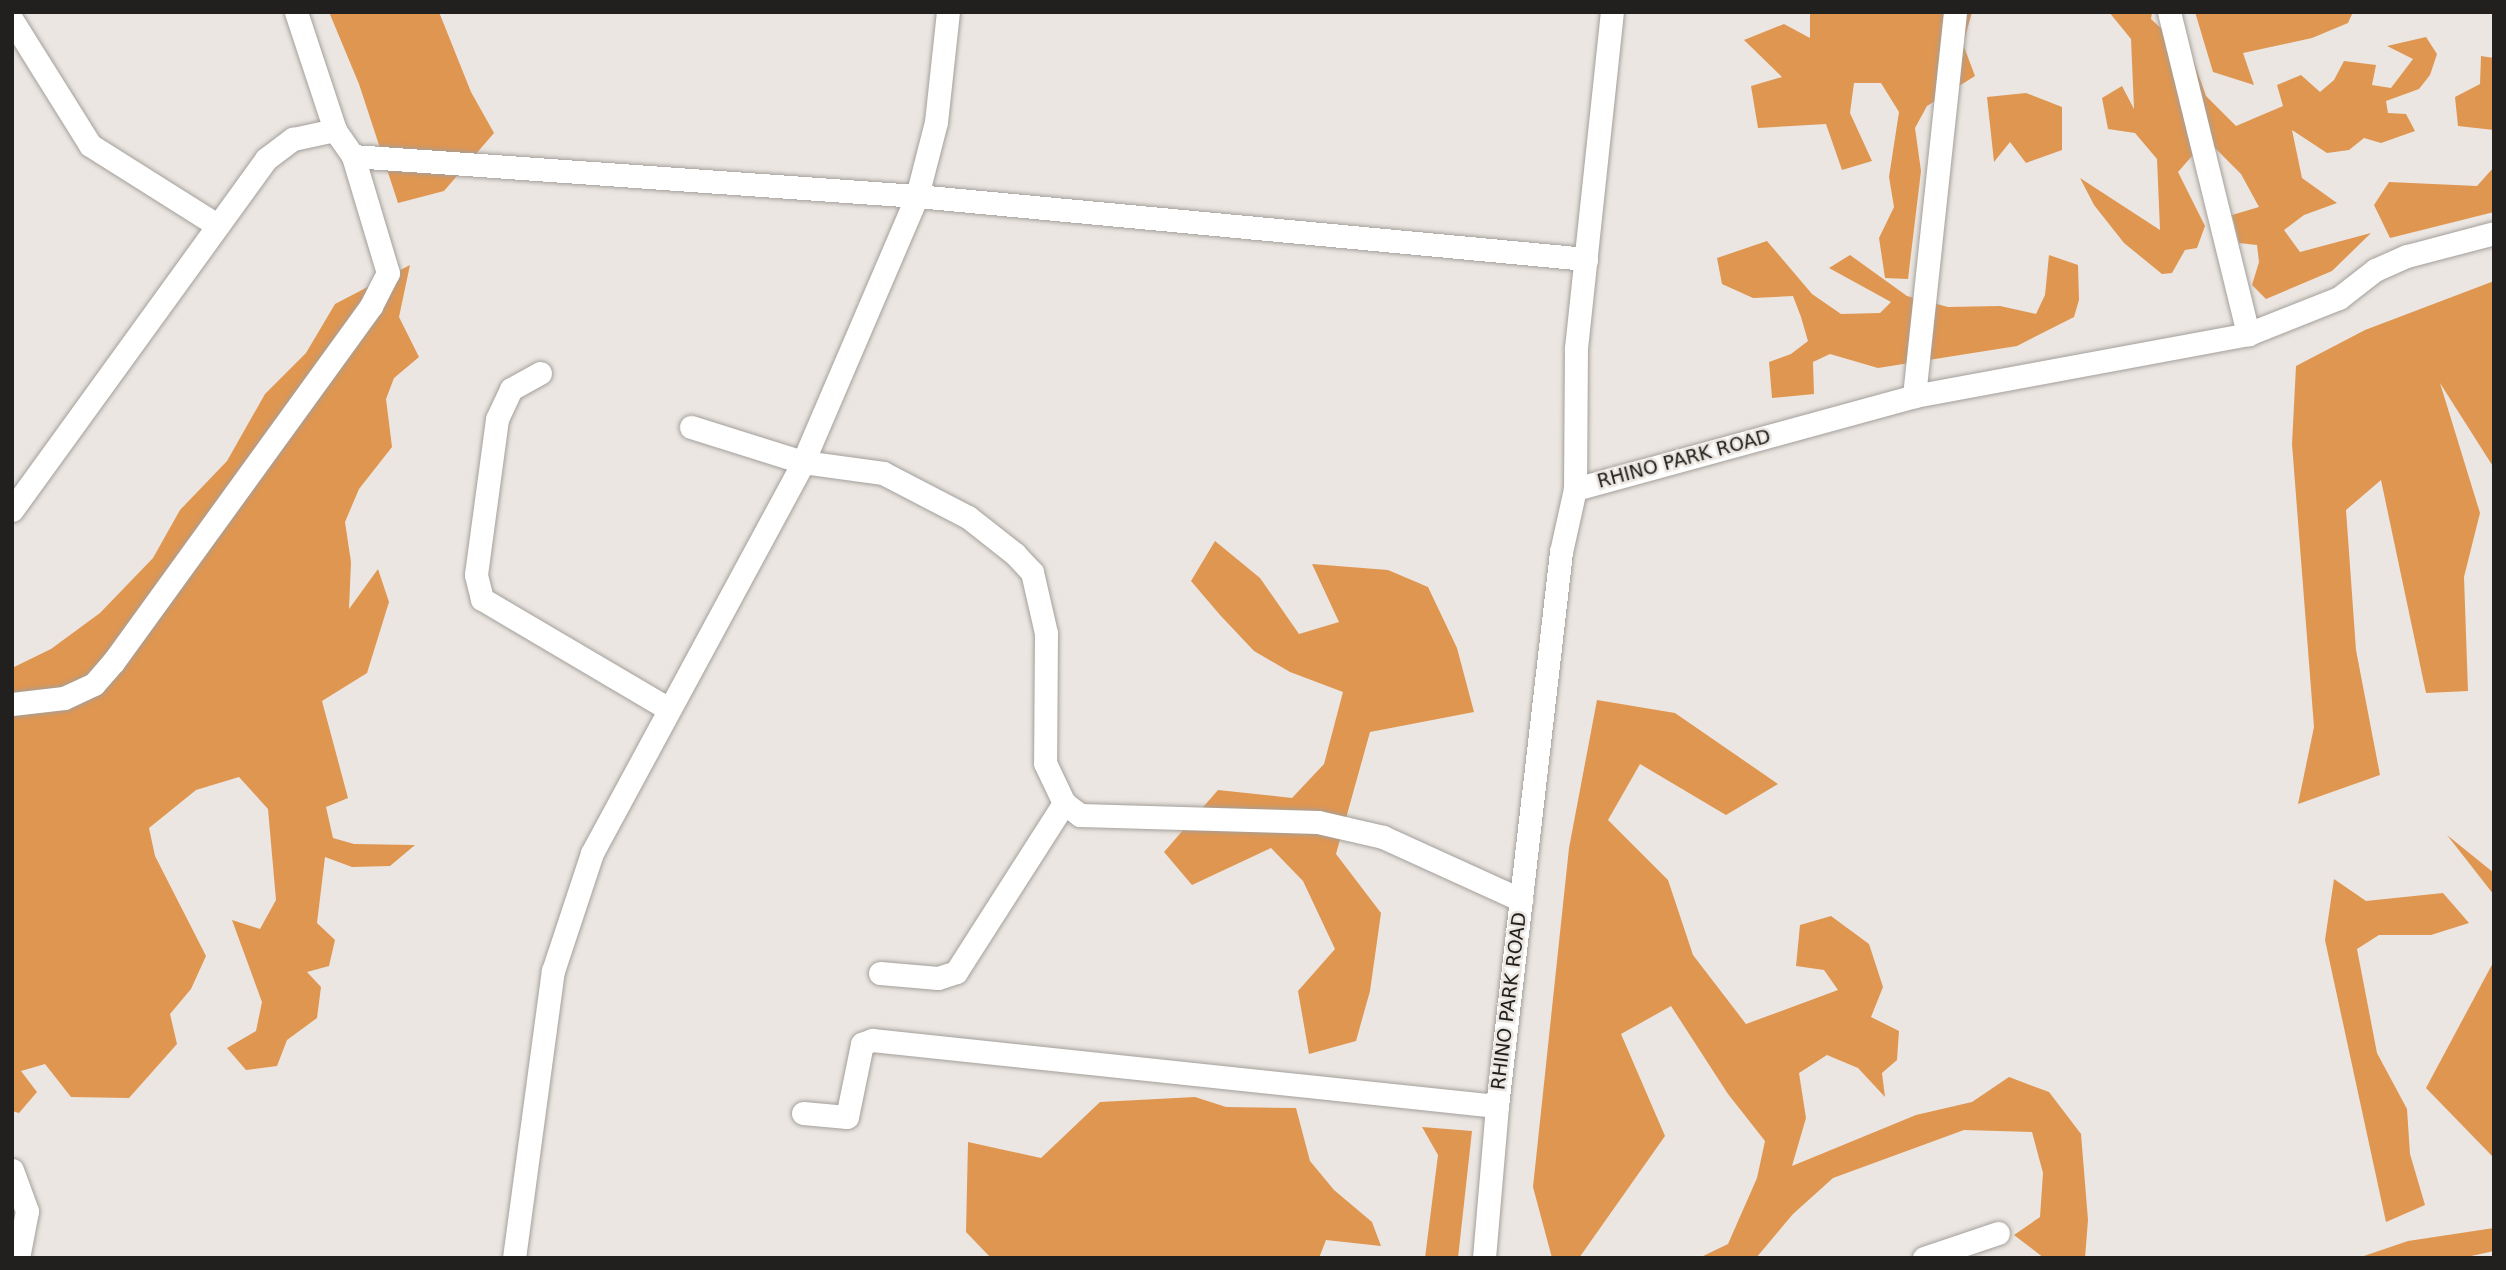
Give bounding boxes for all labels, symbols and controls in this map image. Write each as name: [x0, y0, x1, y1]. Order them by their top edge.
street label: RHINO PARK ROAD: [1595, 425, 1773, 493]
street label: RHINO PARK ROAD: [1487, 911, 1531, 1091]

